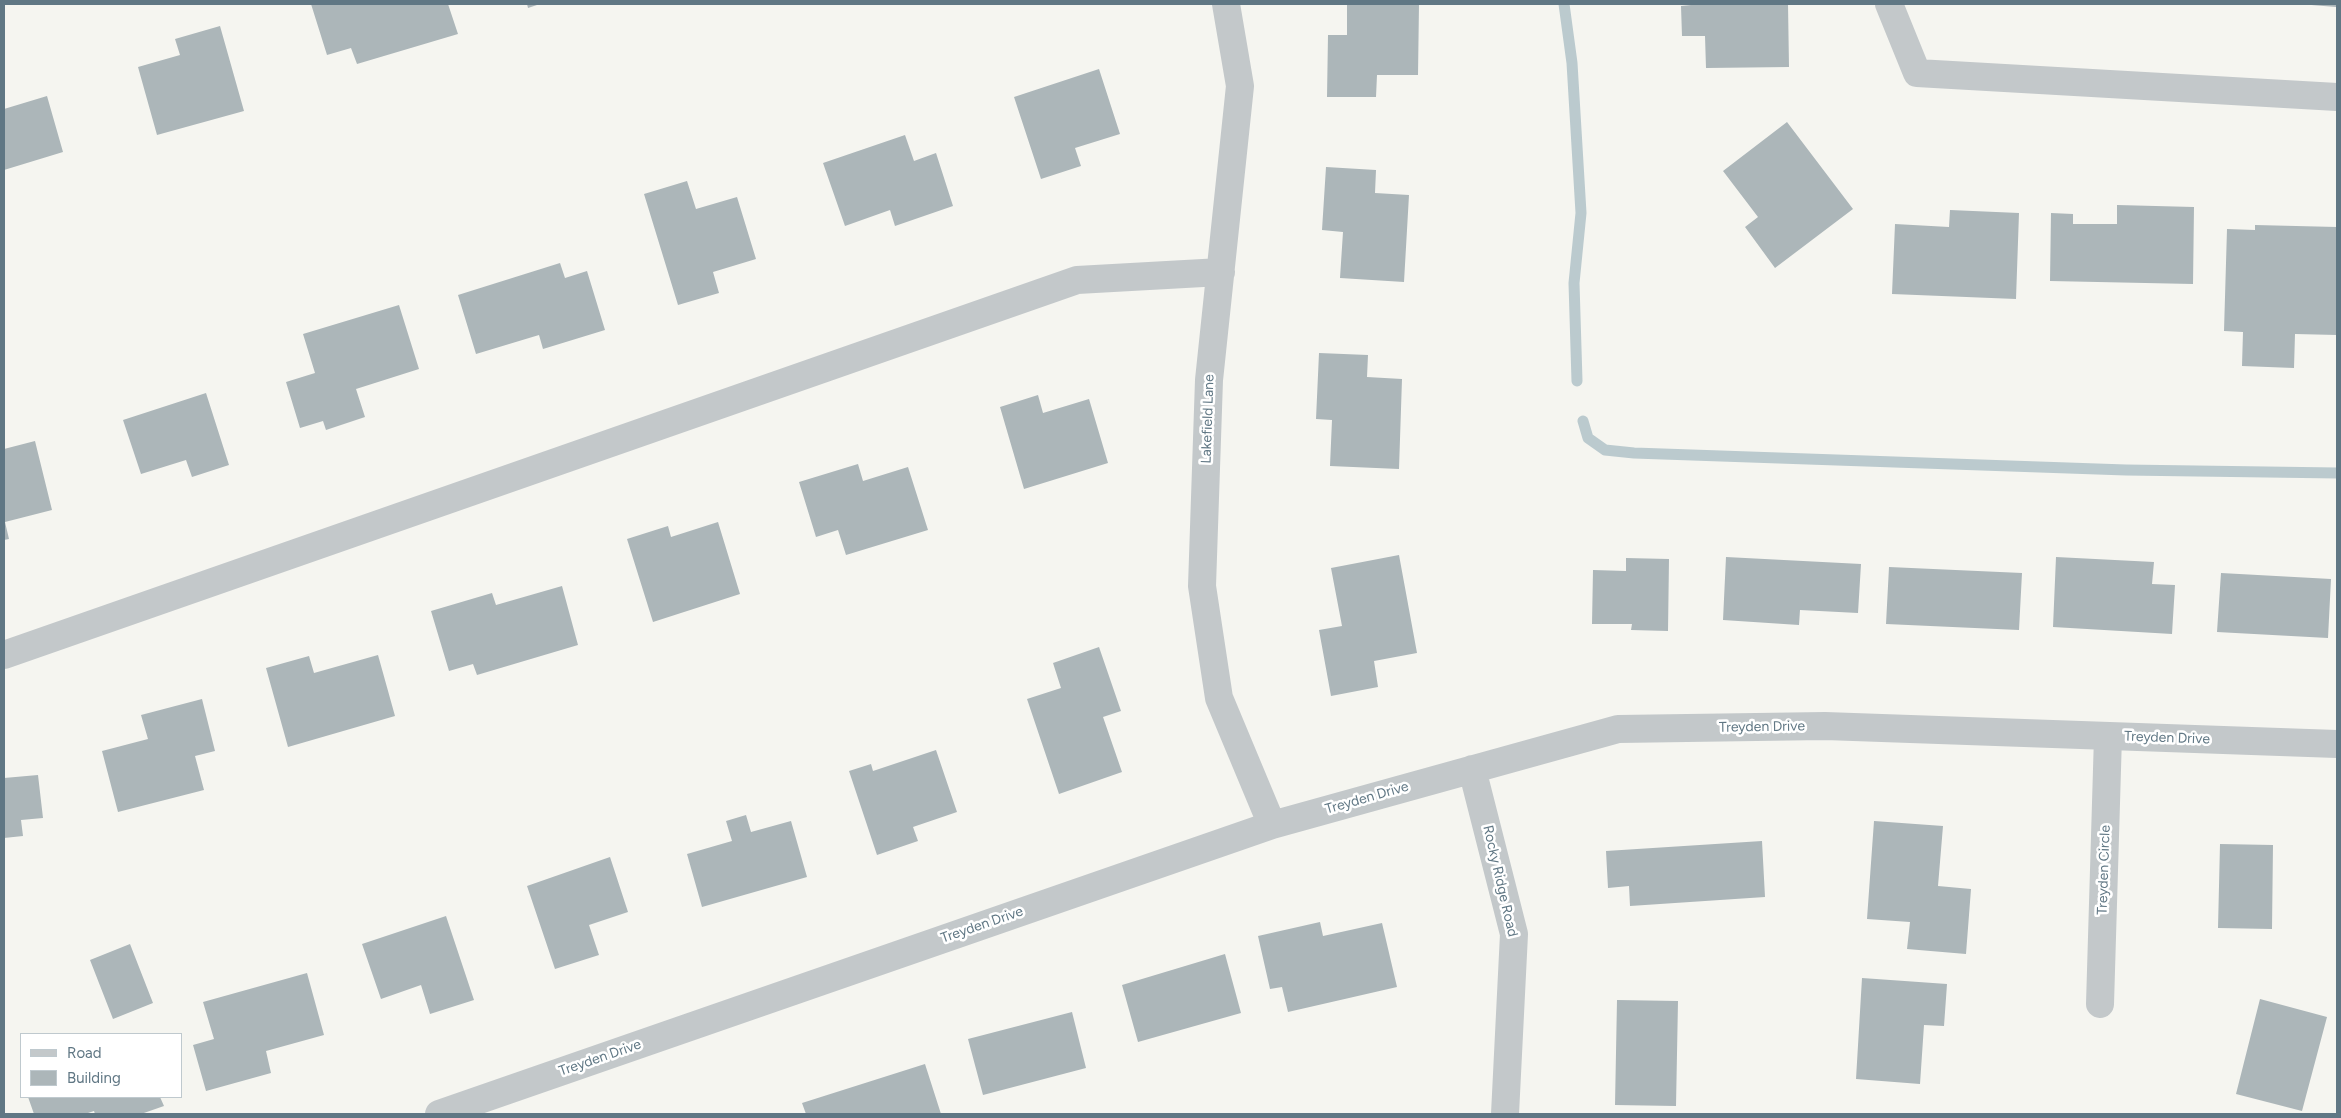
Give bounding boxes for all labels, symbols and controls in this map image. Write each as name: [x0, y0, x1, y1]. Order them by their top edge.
street label: Lakefield Lane: [1198, 374, 1218, 464]
street label: Treyden Drive: [1719, 718, 1805, 736]
street label: Treyden Drive: [2124, 728, 2210, 748]
street label: Treyden Drive: [1323, 778, 1411, 818]
street label: Rocky Ridge Road: [1479, 824, 1521, 938]
street label: Treyden Circle: [2094, 825, 2114, 915]
street label: Treyden Drive: [939, 903, 1025, 947]
legend: [20, 1033, 182, 1098]
street label: Treyden Drive: [557, 1036, 643, 1080]
text: Road: [67, 1044, 102, 1062]
text: Building: [67, 1069, 121, 1087]

